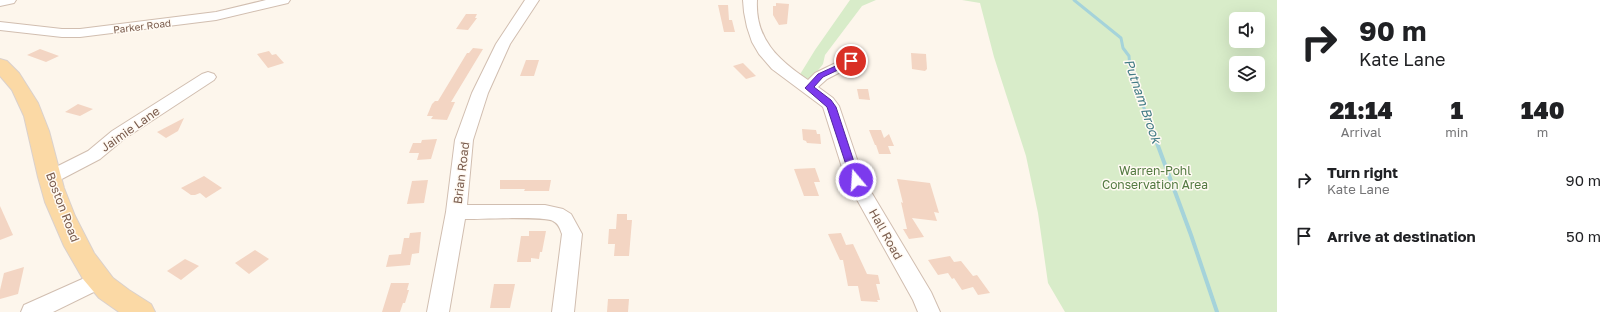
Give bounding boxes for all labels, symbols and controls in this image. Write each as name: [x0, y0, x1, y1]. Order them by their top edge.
map controls: [1229, 12, 1265, 92]
button: sound: [1229, 12, 1265, 48]
text: 90 m: [1359, 14, 1426, 47]
icon: right: [1293, 16, 1345, 68]
street label: Parker Road: [112, 17, 172, 35]
pin: [834, 44, 868, 78]
text: Kate Lane: [1359, 48, 1446, 70]
icon: arrive: [840, 50, 862, 72]
button: layers: [1229, 56, 1265, 92]
water label: Putnam Brook: [1121, 57, 1165, 147]
text: 21:14: [1329, 95, 1393, 124]
text: 1: [1450, 95, 1463, 124]
text: 140: [1521, 95, 1565, 124]
street label: Jaimie Lane: [98, 103, 162, 155]
text: Arrival: [1341, 124, 1382, 140]
text: min: [1445, 124, 1468, 140]
text: m: [1537, 124, 1548, 140]
street label: Brian Road: [450, 141, 472, 205]
position arrow: [835, 159, 877, 201]
park label: Warren-Pohl Conservation Area: [1102, 163, 1208, 192]
text: Turn right: [1327, 163, 1398, 181]
icon: right: [1293, 169, 1315, 191]
street label: Boston Road: [43, 170, 83, 244]
text: 90 m: [1566, 171, 1601, 189]
text: Kate Lane: [1327, 181, 1389, 197]
street label: Hall Road: [866, 206, 906, 262]
icon: arrive: [1293, 225, 1315, 247]
text: Arrive at destination: [1327, 227, 1476, 245]
text: 50 m: [1566, 227, 1601, 245]

